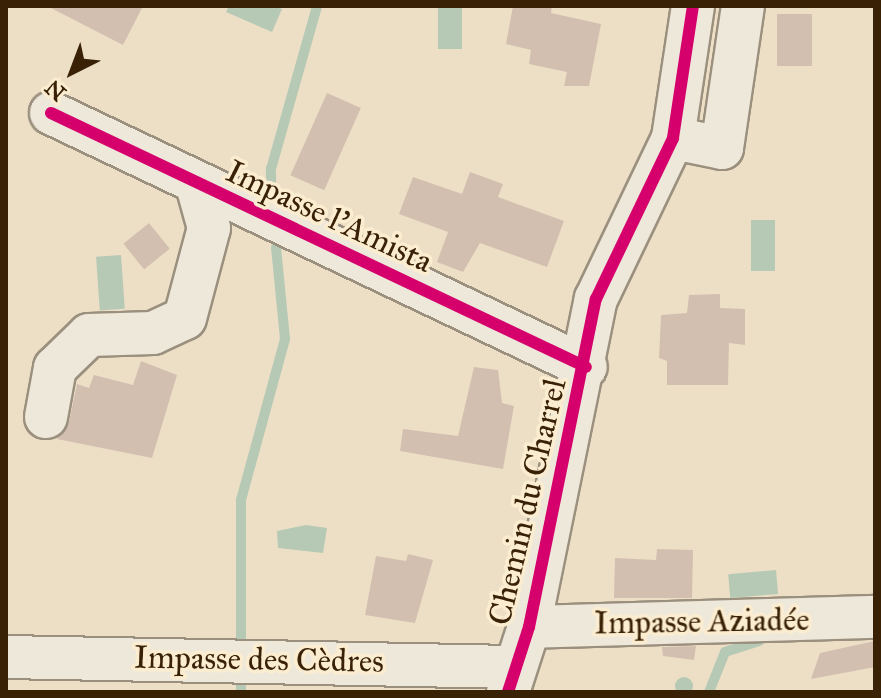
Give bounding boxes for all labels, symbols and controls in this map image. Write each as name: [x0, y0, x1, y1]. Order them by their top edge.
north arrow: [32, 32, 112, 112]
text: N: [40, 74, 72, 106]
street label: Impasse l'Amista: [220, 153, 438, 281]
street label: Chemin du Charrel: [481, 375, 575, 629]
street label: Impasse Aziadée: [594, 601, 810, 643]
street label: Impasse des Cèdres: [134, 639, 384, 681]

